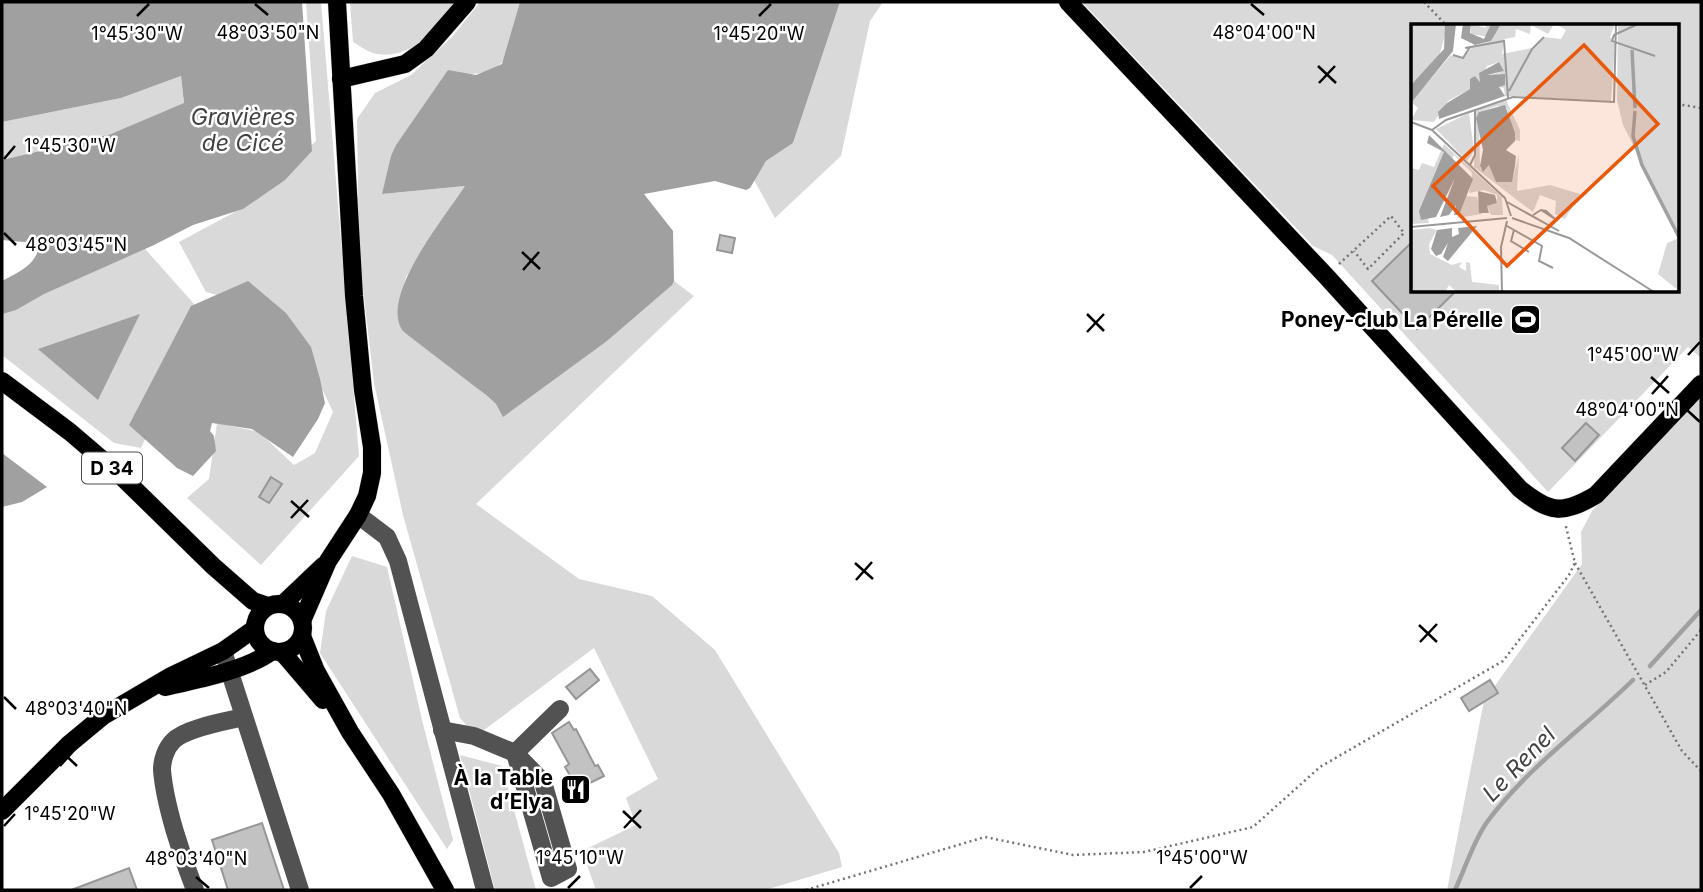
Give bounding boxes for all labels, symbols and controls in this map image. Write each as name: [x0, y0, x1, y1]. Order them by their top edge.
text: 48°03'50"N: [217, 22, 319, 43]
text: 48°04'00"N: [1212, 22, 1316, 43]
text: 1°45'30"W: [91, 23, 183, 44]
text: 1°45'20"W: [713, 23, 805, 44]
inset map: [1411, 24, 1678, 292]
water label: Gravières de Cicé: [191, 103, 295, 157]
text: 1°45'30"W: [24, 135, 116, 156]
text: 48°03'45"N: [25, 234, 127, 255]
sports icon: Poney-club La Pérelle: [1509, 302, 1543, 336]
place label: Poney-club La Pérelle: [1281, 307, 1503, 332]
text: 1°45'00"W: [1587, 344, 1679, 365]
text: 48°04'00"N: [1575, 399, 1679, 420]
road number: D 34: [82, 453, 142, 484]
text: 48°03'40"N: [25, 698, 127, 719]
water label: Le Renel: [1477, 721, 1562, 807]
place label: À la Table d’Elya: [453, 764, 553, 814]
restaurant icon: À la Table d’Elya: [559, 772, 593, 806]
text: 1°45'20"W: [24, 803, 116, 824]
text: 1°45'10"W: [536, 847, 624, 868]
text: 1°45'00"W: [1156, 847, 1248, 868]
text: 48°03'40"N: [145, 848, 247, 869]

